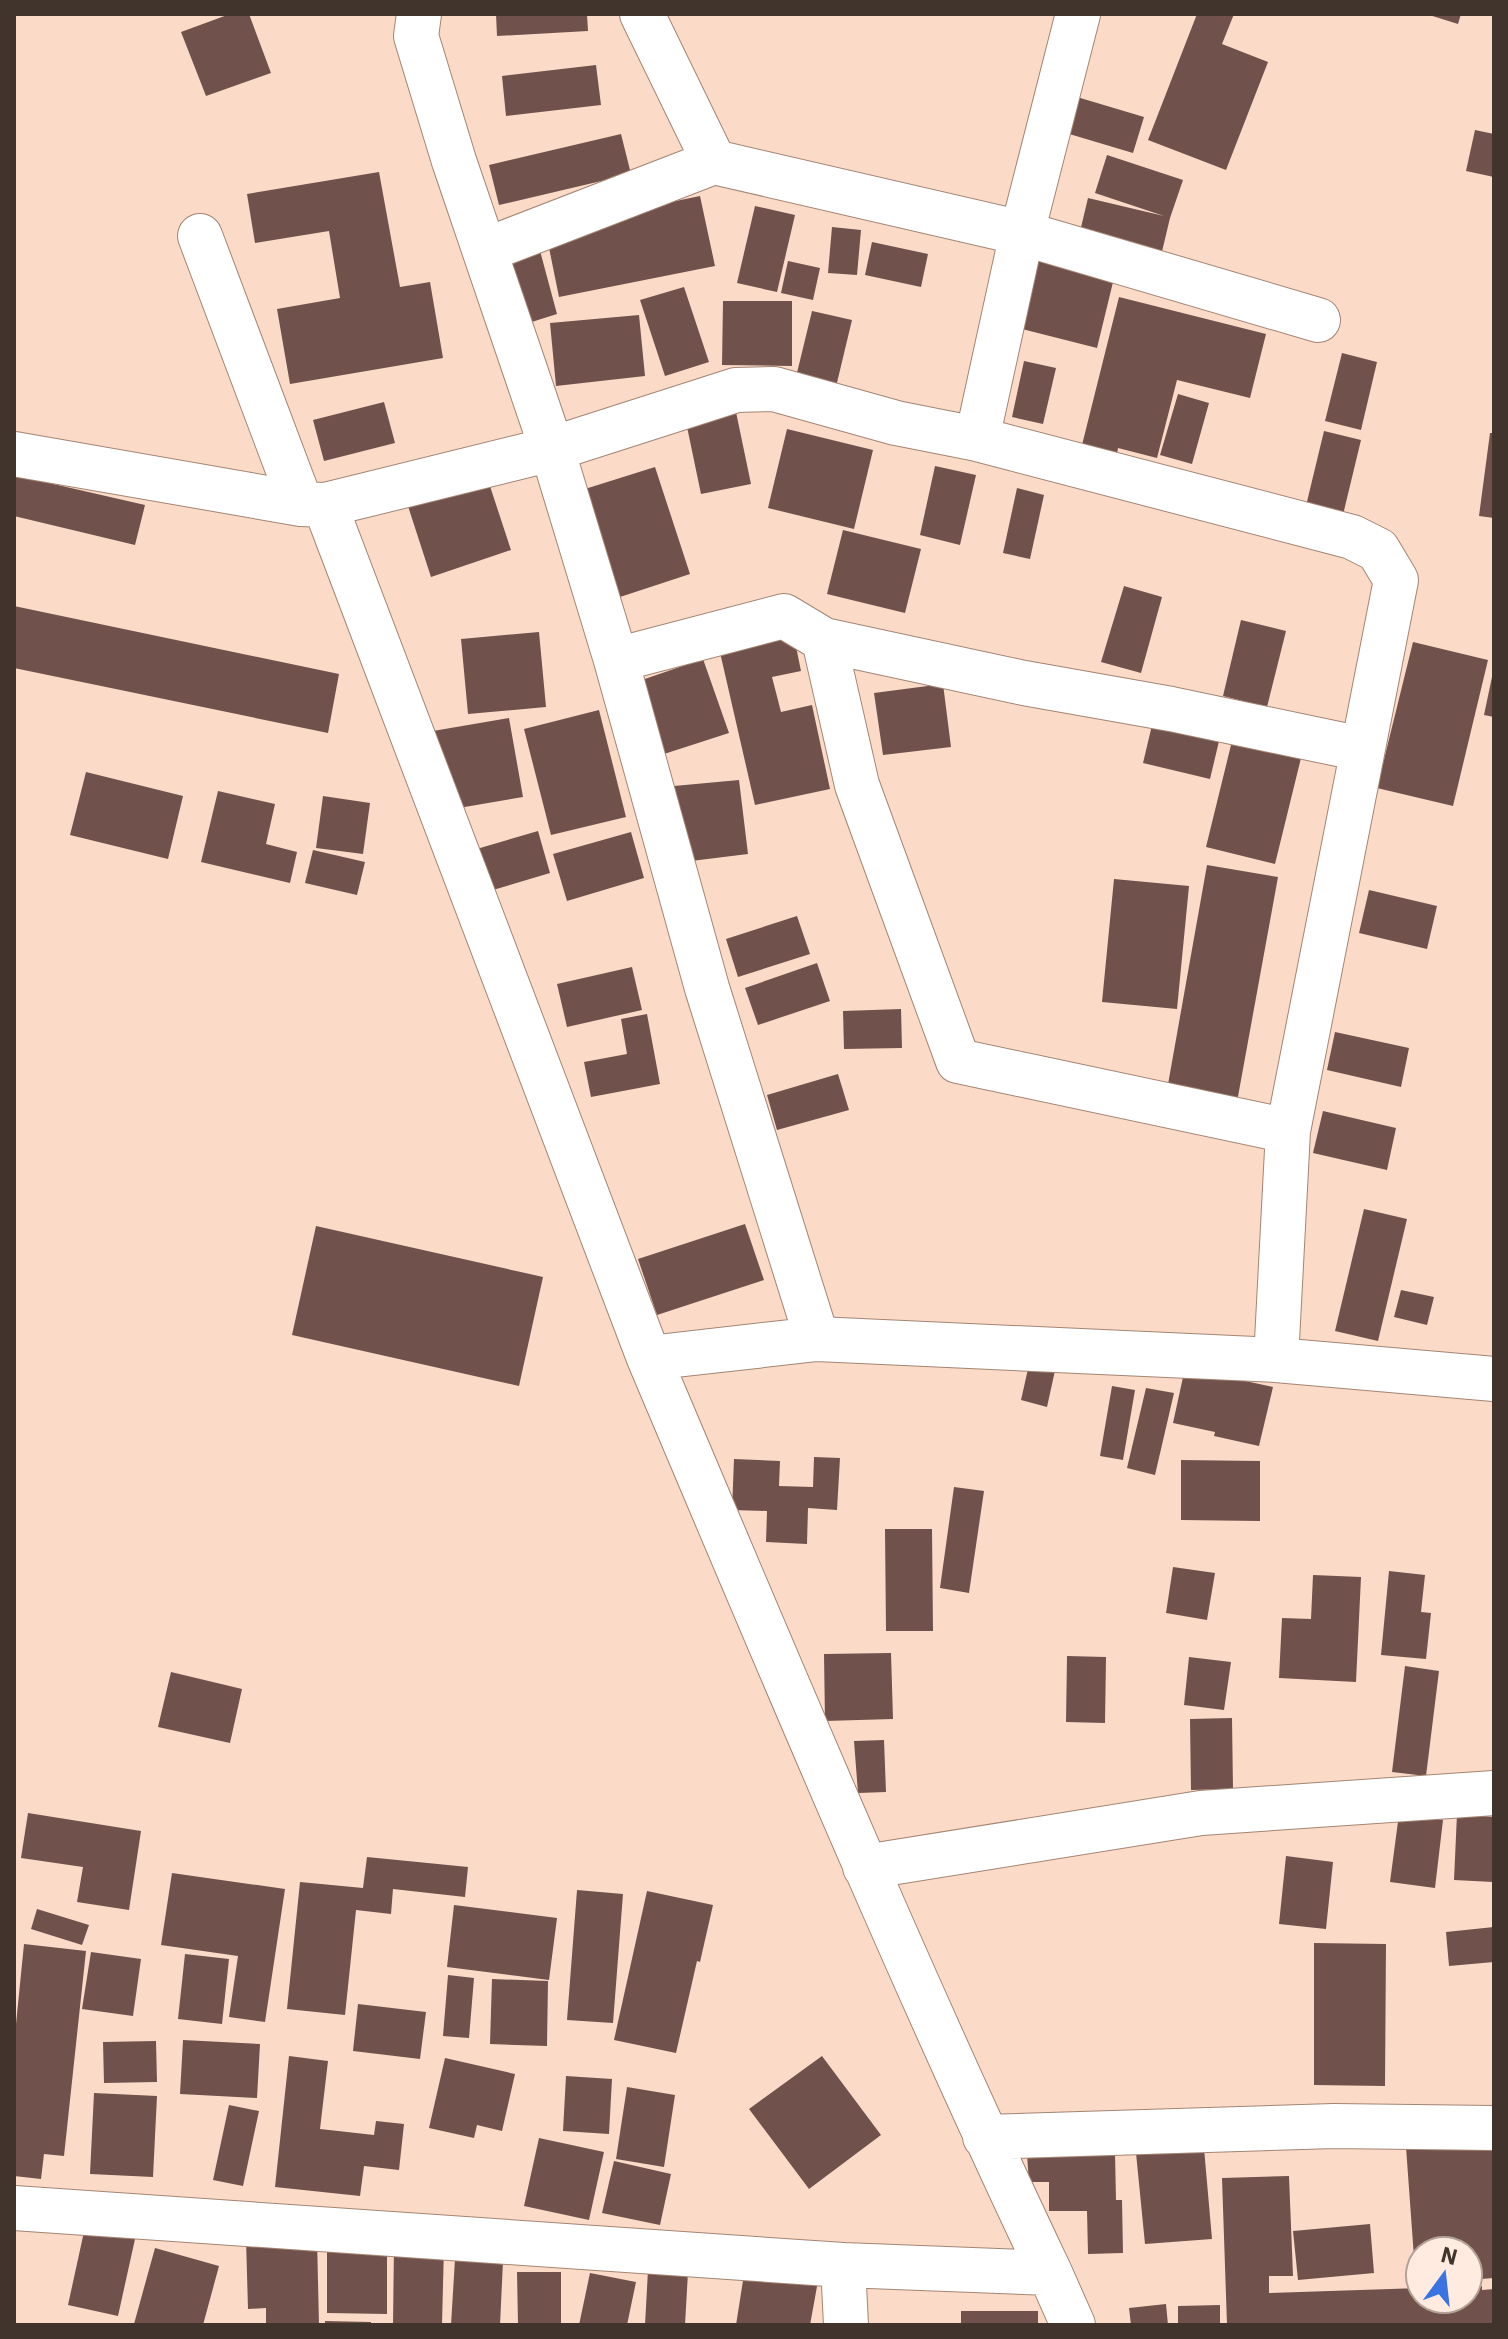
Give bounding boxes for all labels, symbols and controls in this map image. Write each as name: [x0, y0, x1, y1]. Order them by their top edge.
north arrow: [1404, 2235, 1484, 2315]
text: N: [1438, 2239, 1461, 2271]

